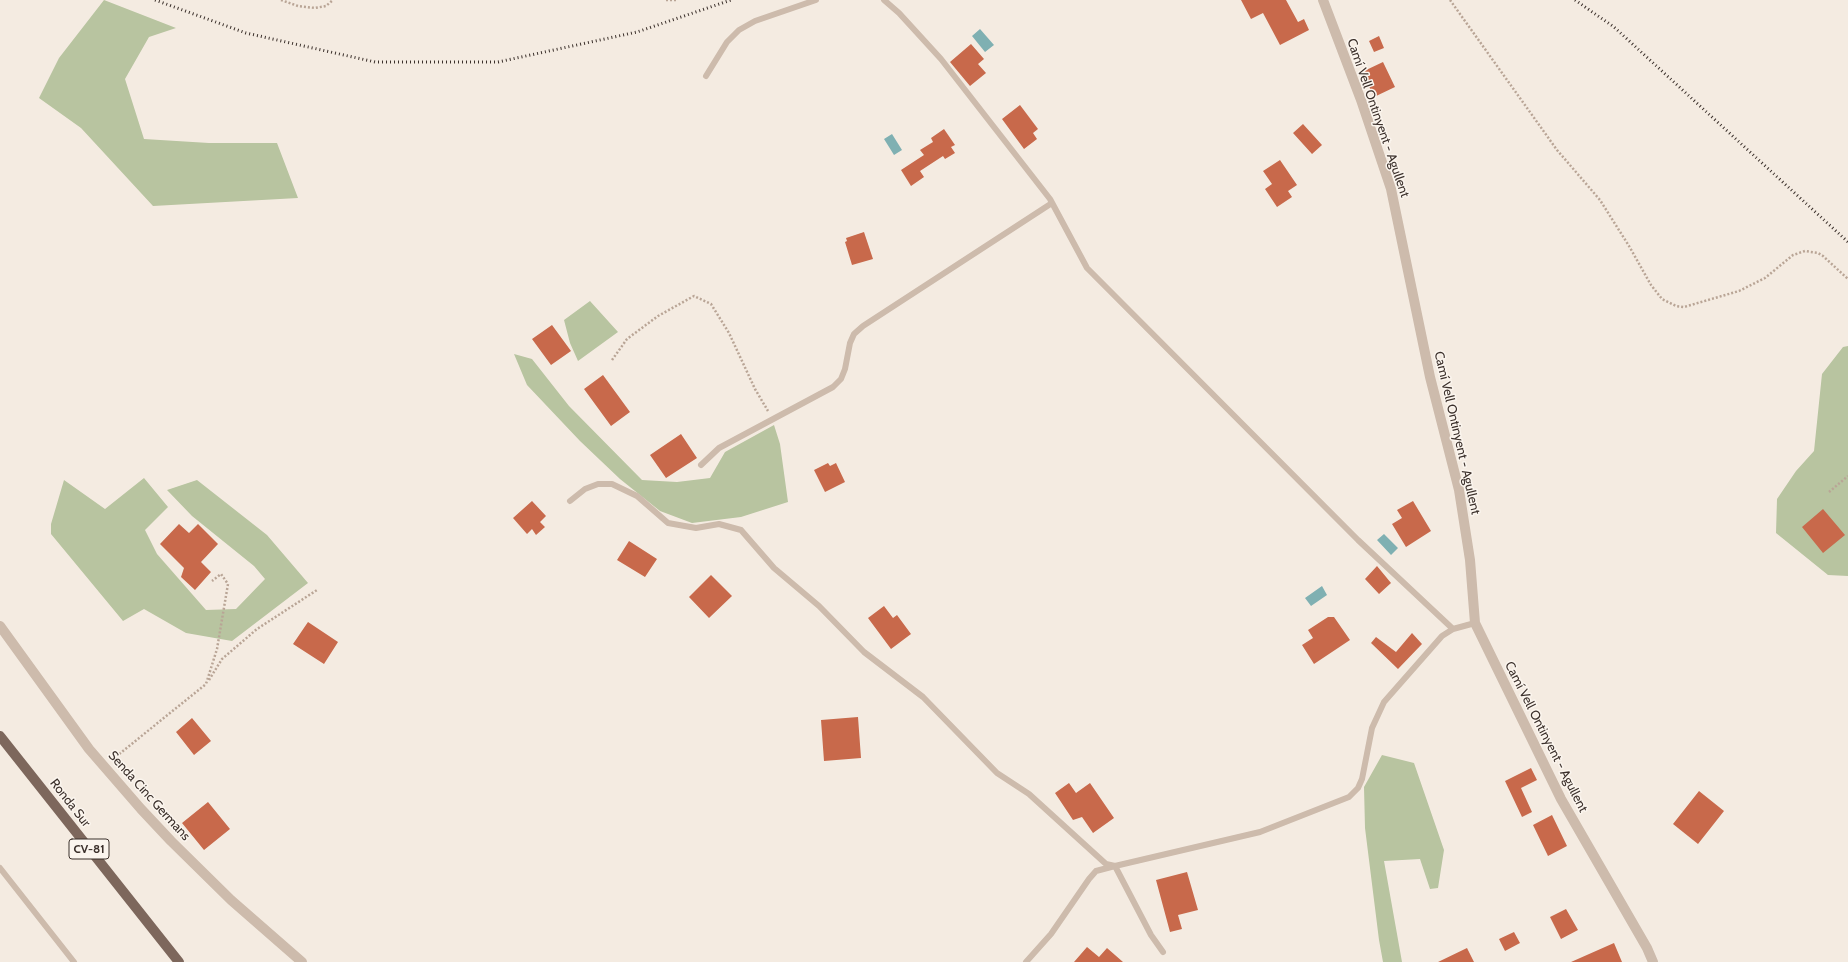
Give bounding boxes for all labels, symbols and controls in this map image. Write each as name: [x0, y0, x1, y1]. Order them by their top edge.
street label: Camí Vell Ontinyent - Agullent: [1343, 37, 1413, 199]
street label: Camí Vell Ontinyent - Agullent: [1431, 350, 1483, 516]
street label: Camí Vell Ontinyent - Agullent: [1501, 659, 1591, 815]
street label: Senda Cinc Germans: [105, 748, 193, 844]
street label: Ronda Sur: [46, 776, 94, 830]
road number: CV-81: [69, 839, 109, 859]

